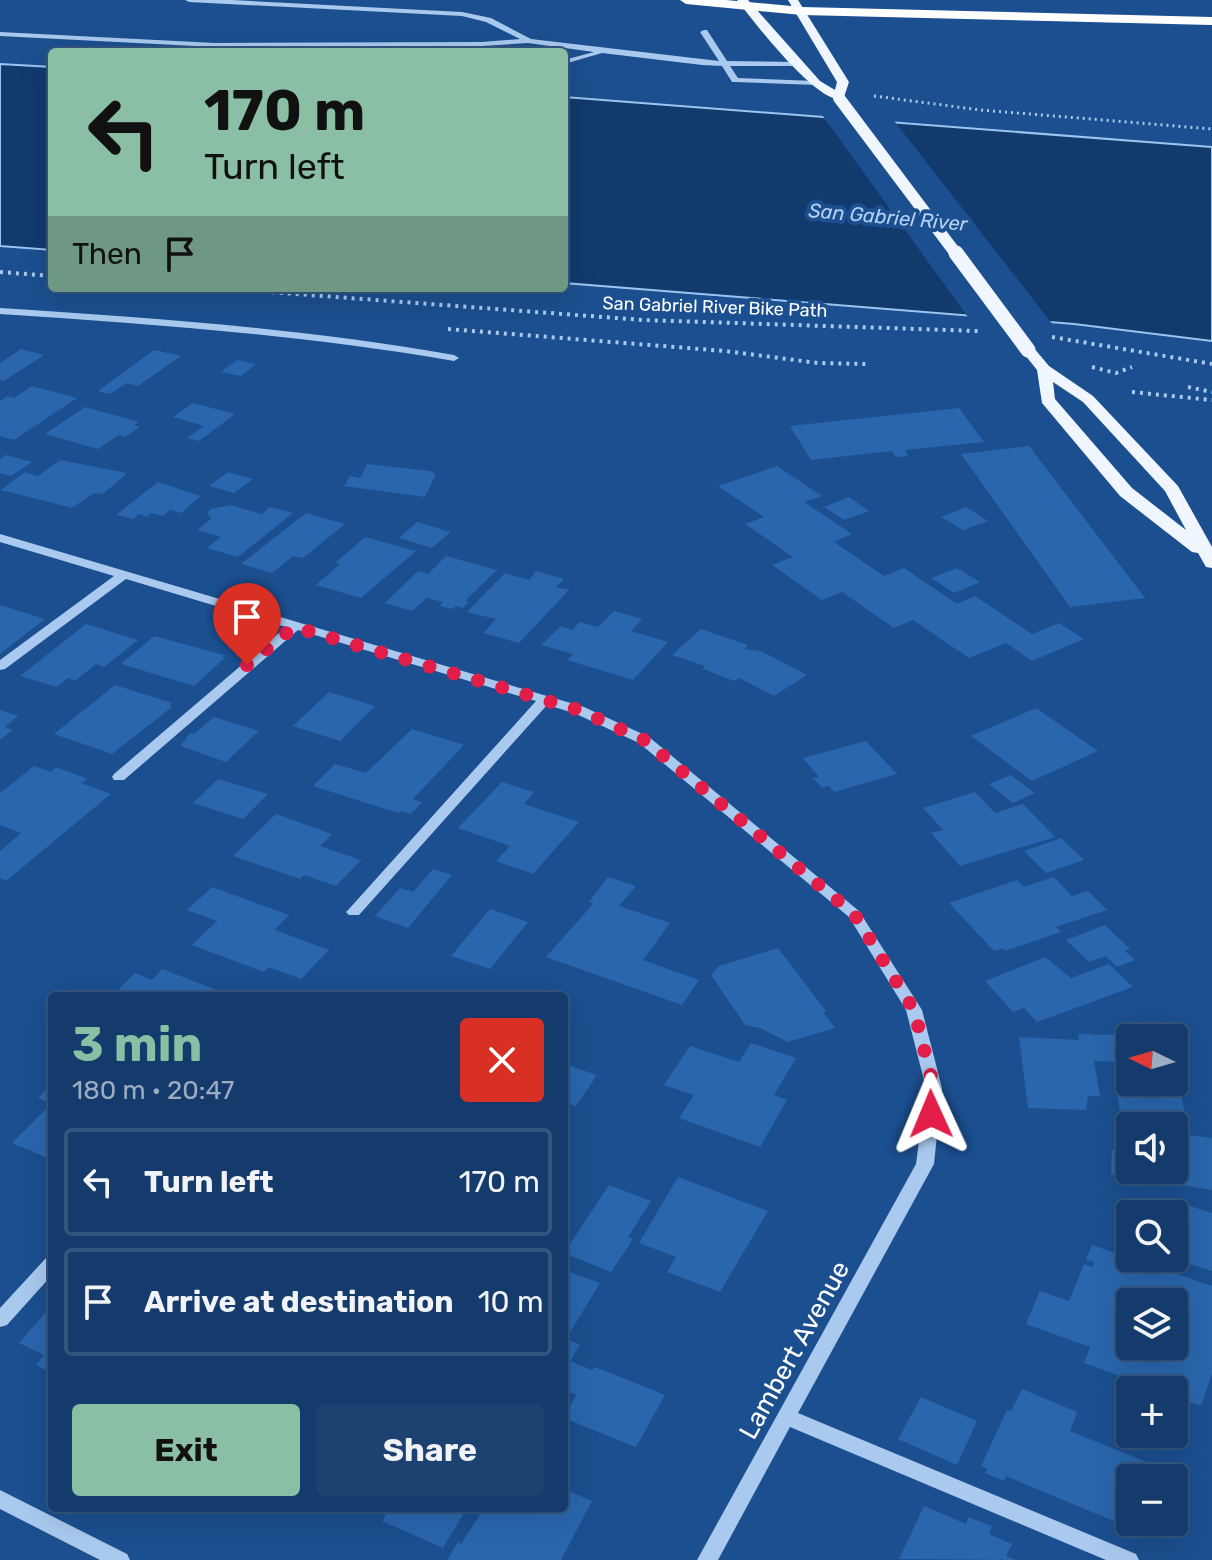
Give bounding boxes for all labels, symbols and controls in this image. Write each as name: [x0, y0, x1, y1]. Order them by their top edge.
text: 170 m: [204, 78, 365, 144]
icon: left: [72, 80, 176, 184]
text: Turn left: [204, 145, 345, 188]
water label: San Gabriel River: [808, 198, 970, 236]
icon: arrive: [158, 232, 202, 276]
text: Then: [72, 236, 142, 272]
street label: San Gabriel River Bike Path: [602, 292, 828, 322]
pin: [213, 583, 281, 665]
icon: arrive: [225, 595, 269, 639]
text: 3 min: [72, 1016, 202, 1073]
button: close: [460, 1018, 544, 1102]
north arrow: [1116, 1024, 1188, 1096]
map controls: [1116, 1024, 1188, 1536]
position arrow: [889, 1072, 973, 1156]
text: 180 m · 20:47: [72, 1075, 234, 1106]
button: sound: [1116, 1112, 1188, 1184]
icon: left: [76, 1160, 120, 1204]
text: Turn left: [144, 1164, 274, 1200]
text: 170 m: [459, 1164, 540, 1200]
button: search: [1116, 1200, 1188, 1272]
street label: Lambert Avenue: [733, 1256, 856, 1445]
icon: arrive: [76, 1280, 120, 1324]
text: Arrive at destination: [144, 1284, 454, 1320]
text: 10 m: [478, 1284, 544, 1320]
button: layers: [1116, 1288, 1188, 1360]
button: +: [1116, 1376, 1188, 1448]
button: Exit: [72, 1404, 300, 1496]
button: Share: [316, 1404, 544, 1496]
button: −: [1116, 1464, 1188, 1536]

